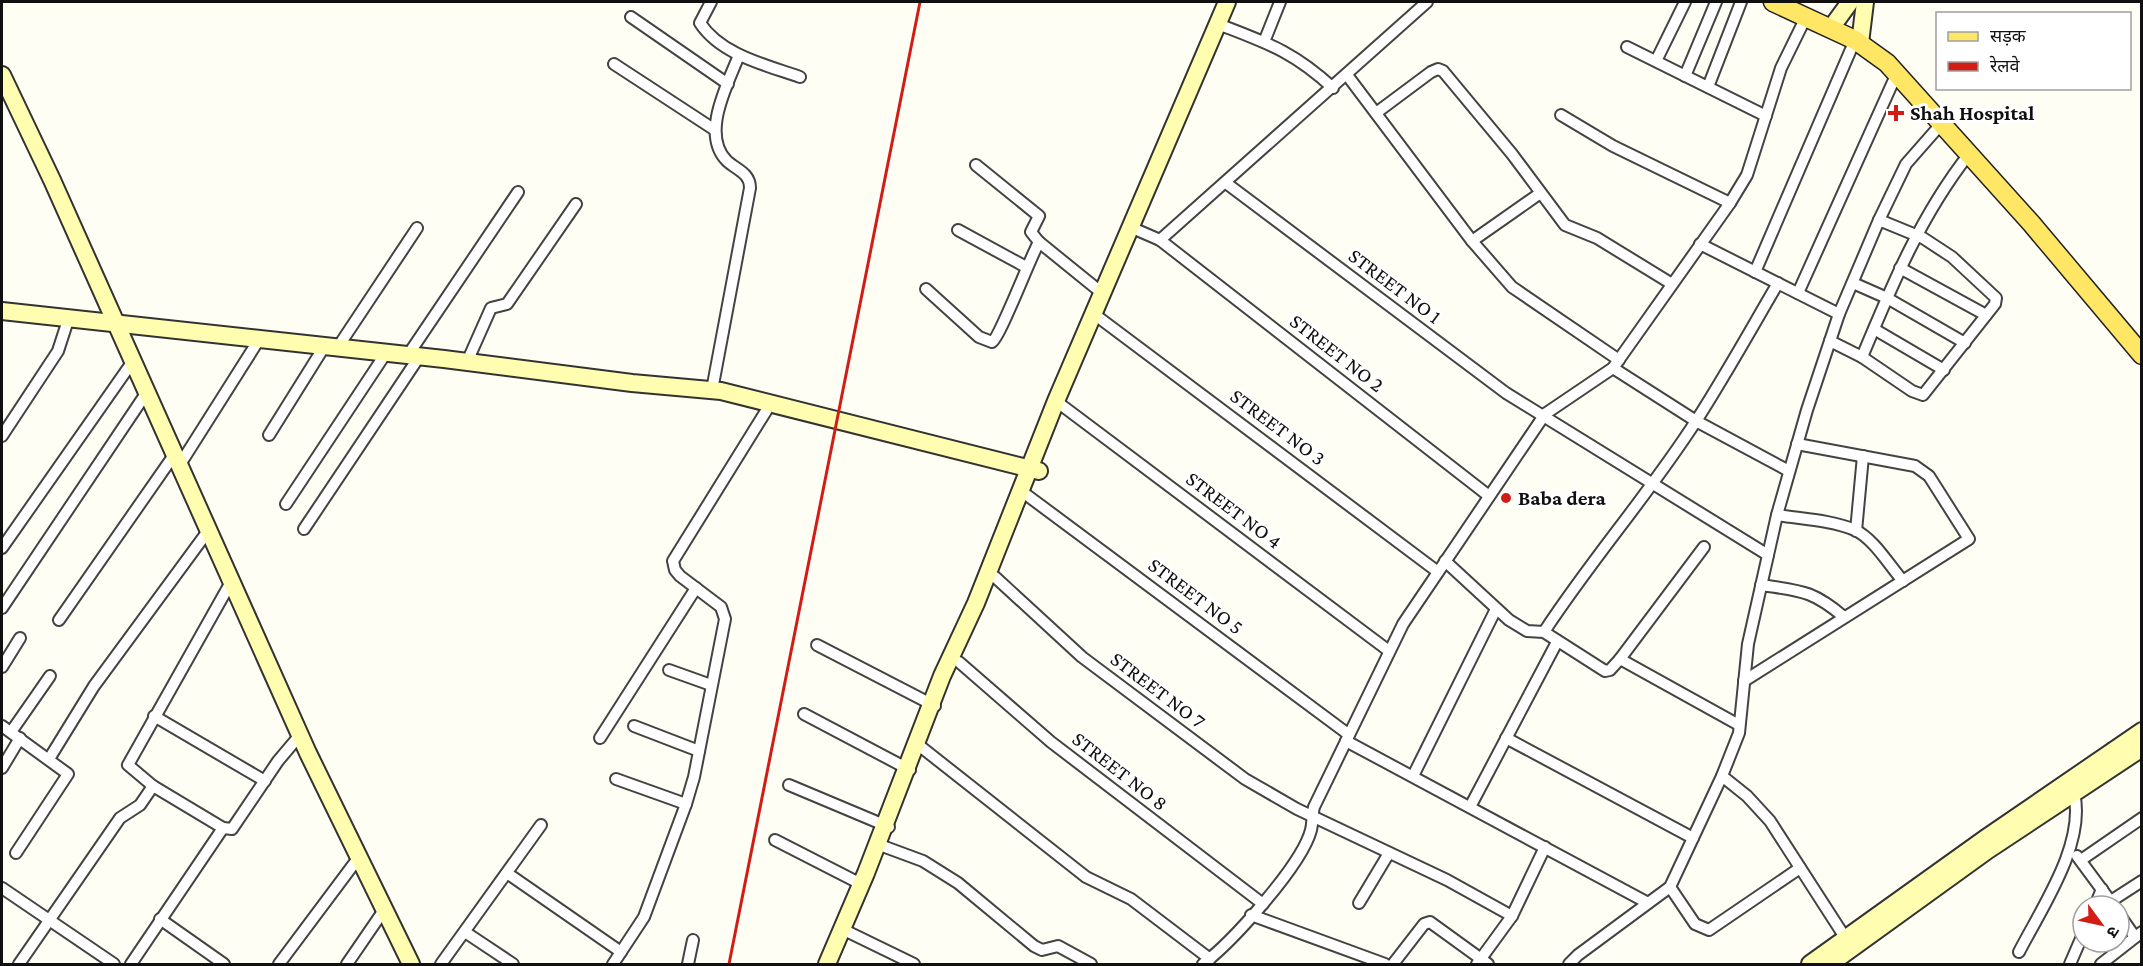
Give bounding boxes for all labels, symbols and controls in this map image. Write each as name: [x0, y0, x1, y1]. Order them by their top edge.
legend: [1936, 12, 2131, 90]
text: सड़क: [1990, 26, 2027, 46]
text: रेलवे: [1989, 55, 2021, 76]
place label: Shah Hospital: [1910, 101, 2034, 125]
marker: Shah Hospital: [1887, 104, 1905, 122]
street label: STREET NO 1: [1344, 243, 1446, 329]
street label: STREET NO 2: [1285, 309, 1389, 397]
street label: STREET NO 3: [1226, 383, 1330, 471]
street label: STREET NO 4: [1181, 466, 1287, 554]
place label: Baba dera: [1518, 486, 1607, 510]
marker: Baba dera: [1499, 491, 1513, 505]
street label: STREET NO 5: [1144, 553, 1248, 639]
street label: STREET NO 7: [1106, 647, 1210, 734]
street label: STREET NO 8: [1068, 726, 1172, 816]
north arrow: [2071, 894, 2131, 954]
text: उ: [2103, 923, 2123, 941]

